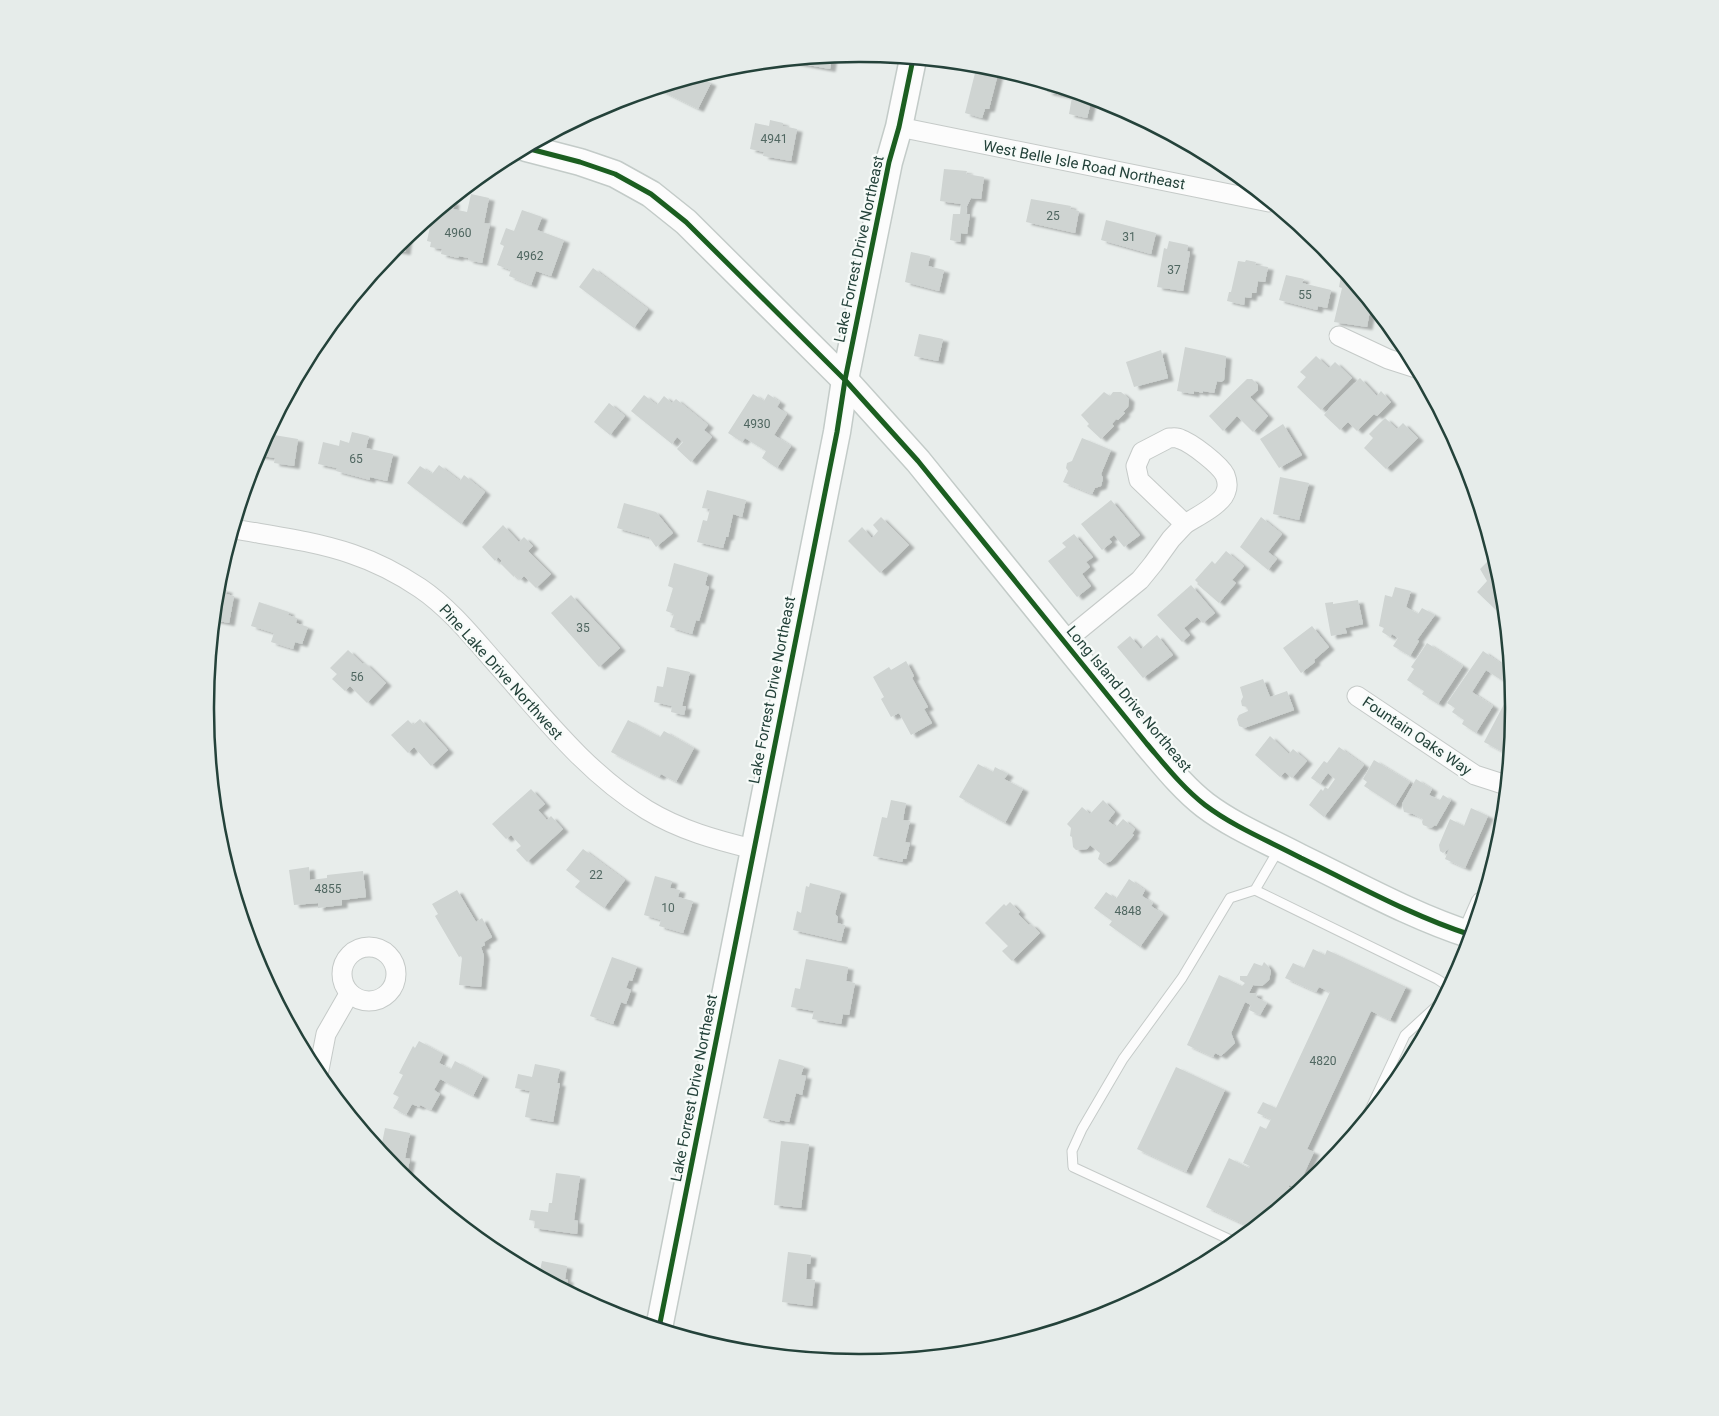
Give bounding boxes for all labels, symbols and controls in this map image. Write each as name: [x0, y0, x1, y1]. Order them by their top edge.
house number: 4941: [761, 132, 787, 146]
street label: West Belle Isle Road Northeast: [981, 137, 1187, 193]
street label: Lake Forrest Drive Northeast: [830, 154, 888, 344]
house number: 25: [1046, 209, 1060, 223]
house number: 4960: [445, 226, 472, 240]
house number: 31: [1122, 230, 1136, 244]
house number: 4962: [517, 249, 544, 263]
house number: 37: [1167, 263, 1181, 277]
house number: 55: [1298, 288, 1312, 302]
house number: 4930: [744, 417, 771, 431]
house number: 65: [349, 452, 363, 466]
street label: Lake Forrest Drive Northeast: [745, 595, 799, 785]
street label: Pine Lake Drive Northwest: [436, 601, 567, 743]
house number: 35: [576, 621, 590, 635]
street label: Long Island Drive Northeast: [1063, 622, 1195, 776]
house number: 56: [350, 670, 364, 684]
street label: Fountain Oaks Way: [1359, 693, 1475, 779]
house number: 22: [589, 868, 603, 882]
house number: 4855: [315, 882, 342, 896]
house number: 10: [661, 901, 675, 915]
house number: 4848: [1115, 904, 1142, 918]
street label: Lake Forrest Drive Northeast: [667, 993, 721, 1183]
house number: 4820: [1310, 1054, 1337, 1068]

